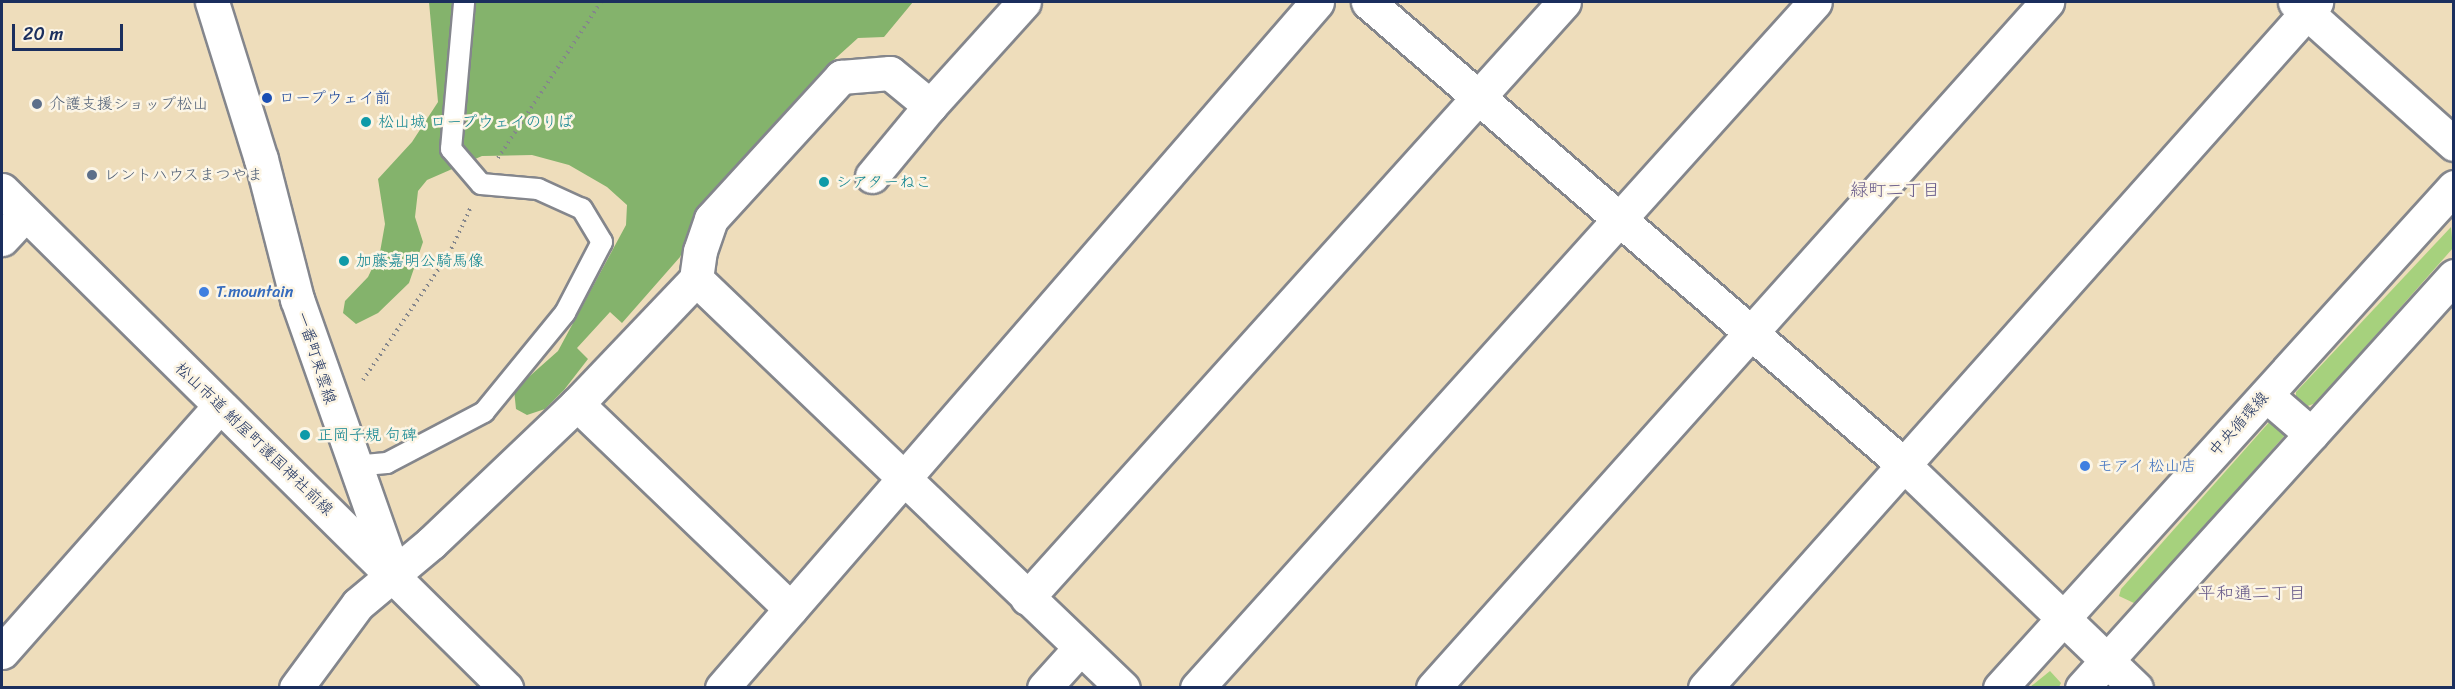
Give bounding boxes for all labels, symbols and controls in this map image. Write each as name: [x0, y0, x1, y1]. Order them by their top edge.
scale bar: [15, 12, 126, 50]
text: 20 m: [23, 18, 63, 50]
place label: ロープウェイ前: [279, 88, 391, 108]
marker: ロープウェイ前: [260, 91, 274, 105]
place label: 介護支援ショップ松山: [49, 94, 209, 114]
marker: 介護支援ショップ松山: [30, 97, 44, 111]
place label: 松山城 ロープウェイのりば: [378, 112, 574, 132]
marker: 松山城 ロープウェイのりば: [359, 115, 373, 129]
place label: レントハウスまつやま: [104, 165, 264, 185]
marker: レントハウスまつやま: [85, 168, 99, 182]
place label: シアターねこ: [836, 172, 932, 192]
marker: シアターねこ: [817, 175, 831, 189]
district label: 緑町二丁目: [1850, 179, 1940, 201]
place label: 加藤嘉明公騎馬像: [356, 251, 484, 271]
marker: 加藤嘉明公騎馬像: [337, 254, 351, 268]
place label: T.mountain: [216, 282, 293, 302]
marker: T.mountain: [197, 285, 211, 299]
street label: 一番町東雲線: [292, 309, 340, 407]
street label: 松山市道 鮒屋町護国神社前線: [171, 358, 337, 520]
street label: 中央循環線: [2205, 388, 2273, 460]
place label: 正岡子規 句碑: [317, 425, 417, 445]
marker: 正岡子規 句碑: [298, 428, 312, 442]
place label: モアイ 松山店: [2097, 456, 2197, 476]
marker: モアイ 松山店: [2078, 459, 2092, 473]
district label: 平和通二丁目: [2198, 582, 2306, 604]

